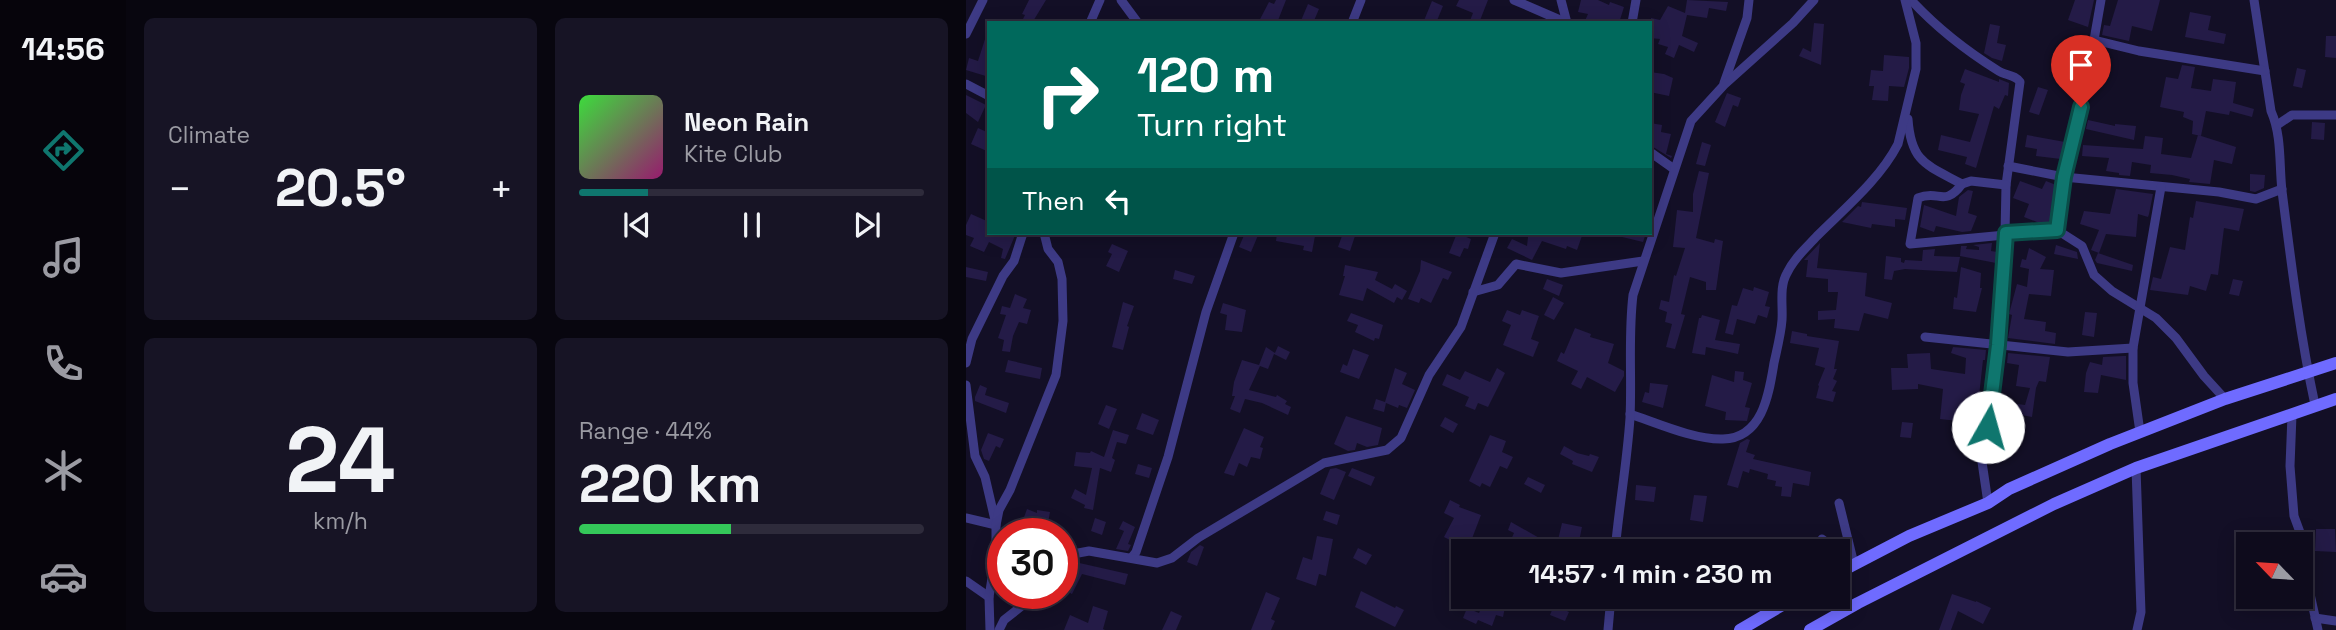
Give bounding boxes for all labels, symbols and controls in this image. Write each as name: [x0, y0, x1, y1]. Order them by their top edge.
text: 14:56: [21, 29, 105, 69]
pin: [2051, 35, 2111, 107]
text: 120 m: [1137, 44, 1274, 106]
icon: arrive: [2062, 46, 2100, 84]
icon: right: [1022, 49, 1113, 140]
text: Neon Rain: [684, 105, 809, 139]
text: Turn right: [1137, 105, 1287, 145]
text: Climate: [168, 120, 250, 150]
icon: directions: [39, 126, 88, 175]
text: Kite Club: [684, 139, 783, 169]
text: 20.5°: [275, 155, 406, 221]
text: −: [168, 165, 192, 213]
text: +: [489, 165, 513, 213]
icon: left: [1099, 182, 1137, 220]
text: Then: [1022, 184, 1085, 218]
icon: previous: [618, 206, 656, 244]
icon: pause: [733, 206, 771, 244]
icon: next: [848, 206, 886, 244]
icon: music: [39, 233, 88, 282]
icon: phone: [39, 339, 88, 388]
position arrow: [1951, 390, 2025, 464]
text: 24: [285, 402, 396, 519]
text: Range · 44%: [579, 416, 712, 446]
icon: climate: [39, 446, 88, 495]
text: 220 km: [579, 451, 761, 517]
text: km/h: [313, 506, 368, 536]
speed limit sign: 30: [987, 518, 1078, 609]
north arrow: [2236, 532, 2314, 609]
map controls: [2236, 532, 2313, 609]
icon: car: [39, 552, 88, 601]
text: 14:57 · 1 min · 230 m: [1529, 557, 1772, 591]

